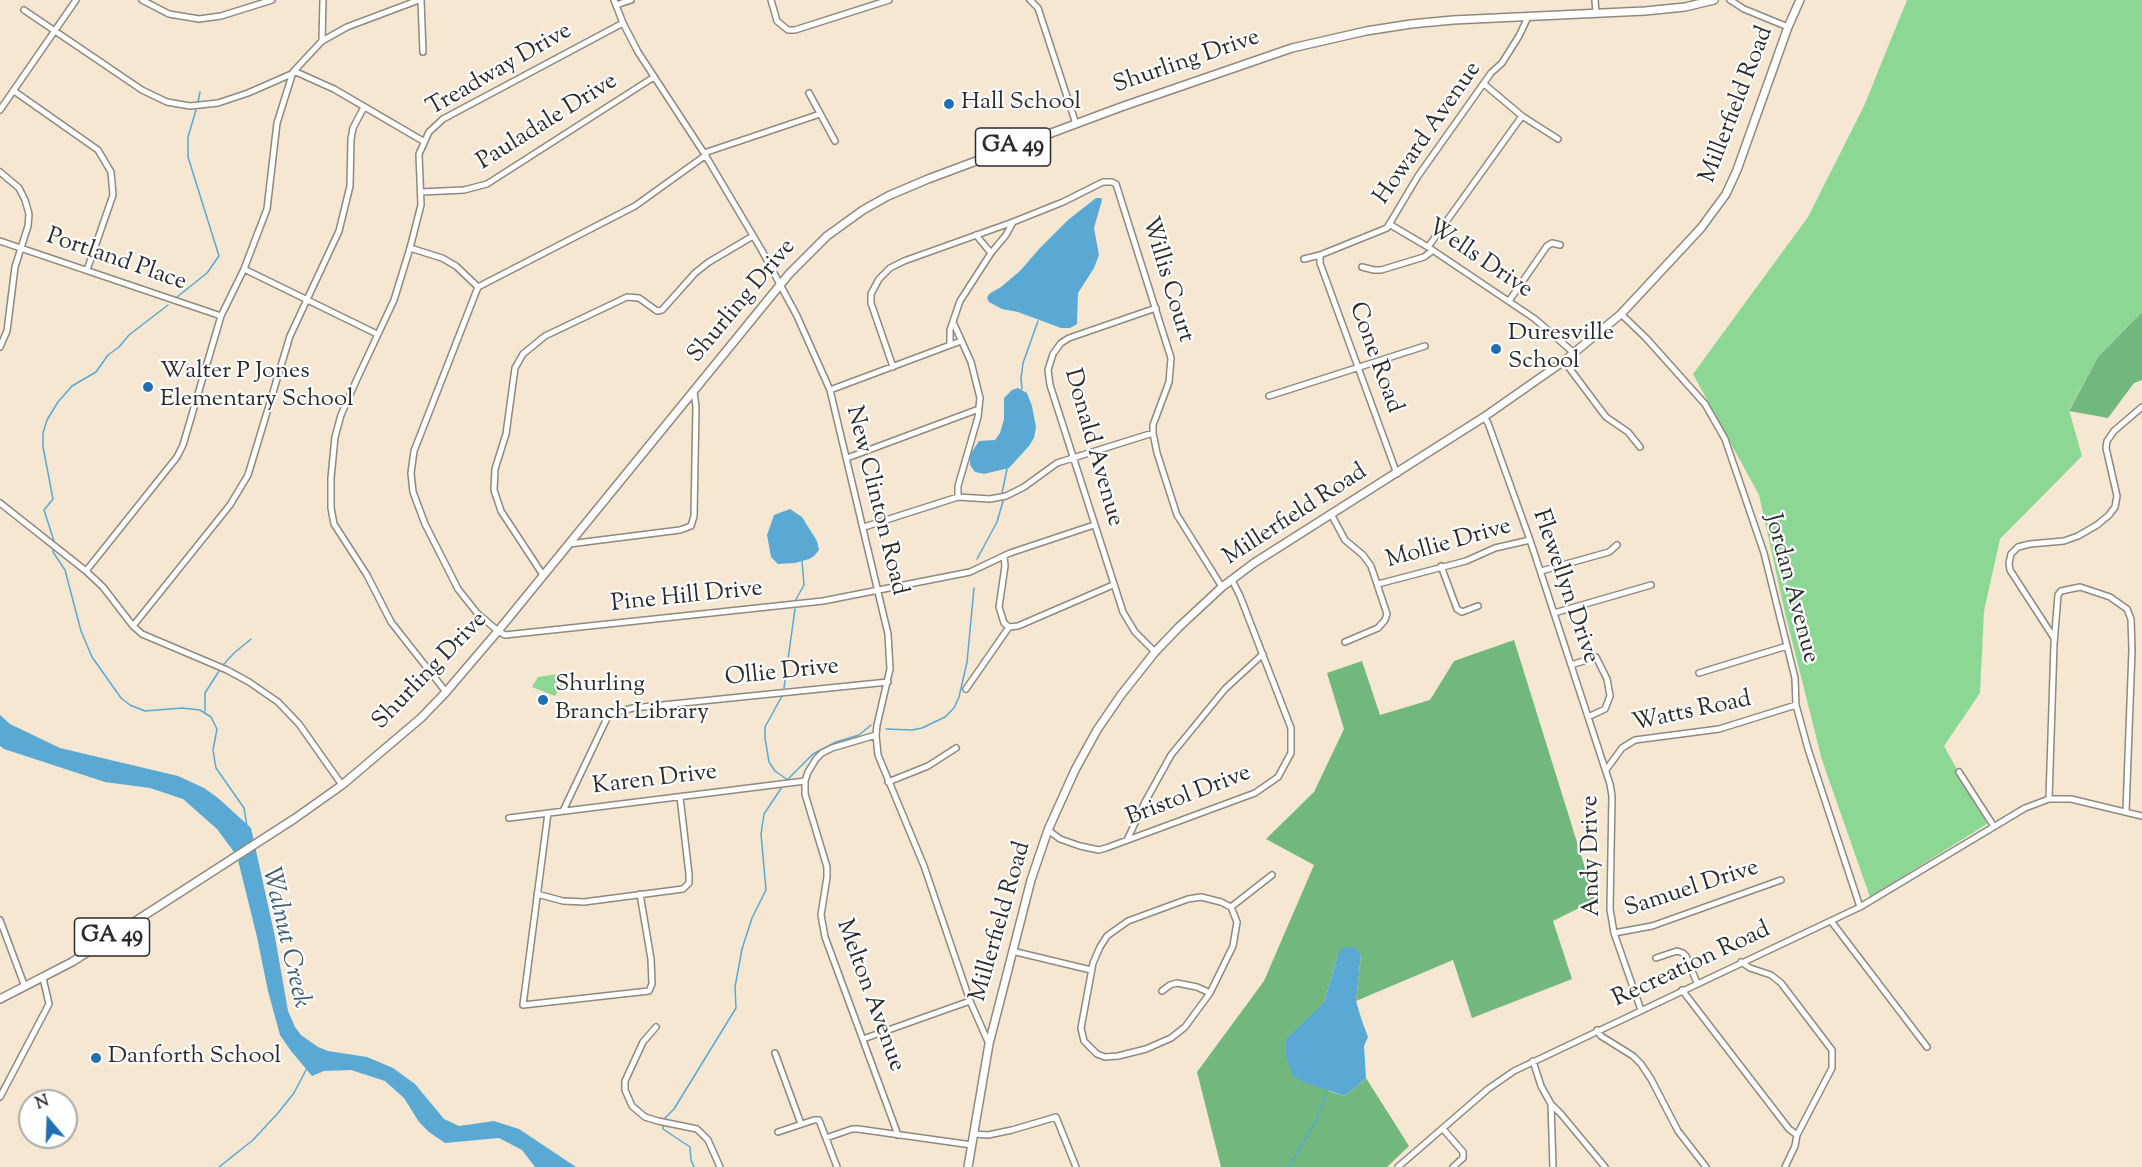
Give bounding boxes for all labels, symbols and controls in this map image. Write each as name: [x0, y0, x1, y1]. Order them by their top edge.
street label: Treadway Drive: [422, 18, 578, 124]
street label: Millerfield Road: [1695, 23, 1781, 187]
street label: Shurling Drive: [1110, 24, 1264, 102]
street label: Howard Avenue: [1369, 57, 1489, 211]
street label: Pauladale Drive: [472, 68, 624, 178]
place label: Hall School: [961, 90, 1081, 118]
marker: Hall School: [942, 97, 956, 111]
road number: GA 49: [976, 128, 1050, 166]
street label: Willis Court: [1133, 214, 1199, 346]
street label: Wells Drive: [1421, 214, 1537, 306]
street label: Portland Place: [42, 224, 190, 298]
street label: Shurling Drive: [683, 234, 803, 370]
street label: Cone Road: [1341, 299, 1407, 417]
place label: Duresville School: [1508, 321, 1614, 377]
marker: Duresville School: [1489, 342, 1503, 356]
place label: Walter P Jones Elementary School: [160, 359, 354, 415]
street label: Donald Avenue: [1056, 366, 1128, 530]
marker: Walter P Jones Elementary School: [141, 380, 155, 394]
street label: New Clinton Road: [838, 403, 912, 599]
street label: Millerfield Road: [1219, 459, 1373, 573]
street label: Flewellyn Drive: [1524, 506, 1604, 668]
street label: Jordan Avenue: [1756, 511, 1824, 667]
street label: Mollie Drive: [1383, 513, 1515, 577]
street label: Pine Hill Drive: [610, 576, 764, 620]
street label: Shurling Drive: [368, 607, 494, 737]
street label: Ollie Drive: [724, 654, 840, 694]
place label: Shurling Branch Library: [555, 672, 709, 728]
street label: Watts Road: [1630, 686, 1754, 740]
marker: Shurling Branch Library: [536, 693, 550, 707]
street label: Karen Drive: [591, 759, 719, 803]
street label: Bristol Drive: [1123, 760, 1255, 834]
street label: Andy Drive: [1578, 795, 1608, 917]
street label: Millerfield Road: [965, 839, 1039, 1005]
street label: Samuel Drive: [1621, 855, 1763, 925]
water label: Walnut Creek: [253, 864, 315, 1012]
street label: Melton Avenue: [828, 916, 910, 1076]
street label: Recreation Road: [1608, 917, 1776, 1015]
road number: GA 49: [74, 918, 150, 956]
place label: Danforth School: [108, 1044, 281, 1072]
marker: Danforth School: [89, 1051, 103, 1065]
north arrow: [18, 1089, 78, 1149]
text: N: [33, 1090, 52, 1116]

